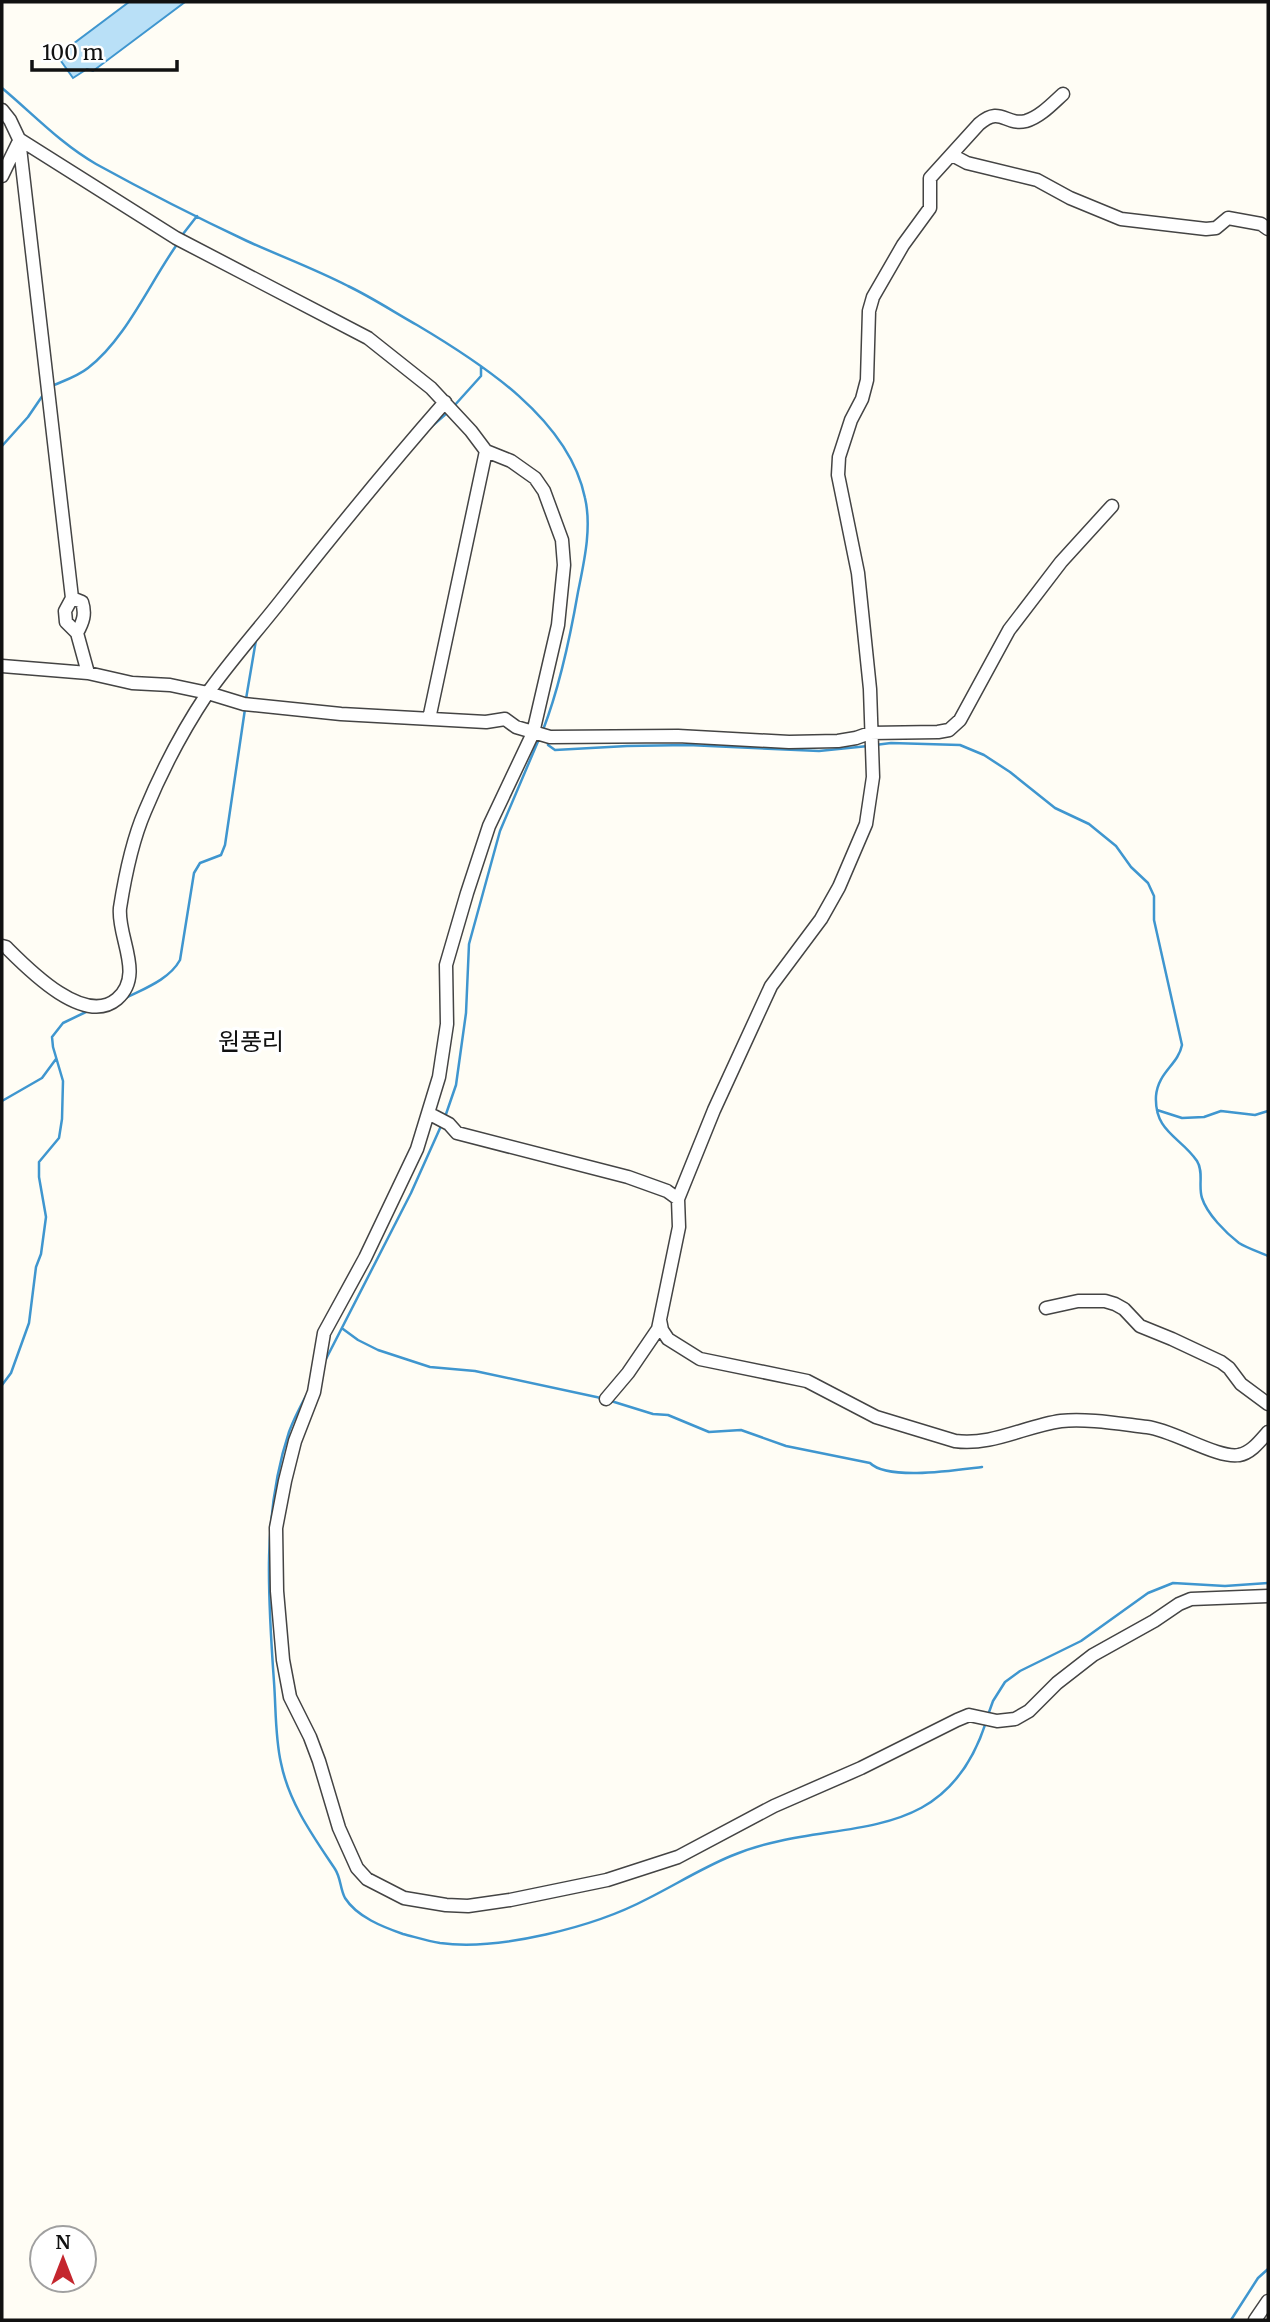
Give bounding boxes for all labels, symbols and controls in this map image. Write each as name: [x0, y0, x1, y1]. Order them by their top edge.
scale bar: [32, 28, 177, 72]
text: 100 m: [42, 39, 104, 66]
district label: 원풍리: [218, 1026, 284, 1057]
north arrow: [28, 2224, 98, 2294]
text: N: [55, 2230, 71, 2254]

